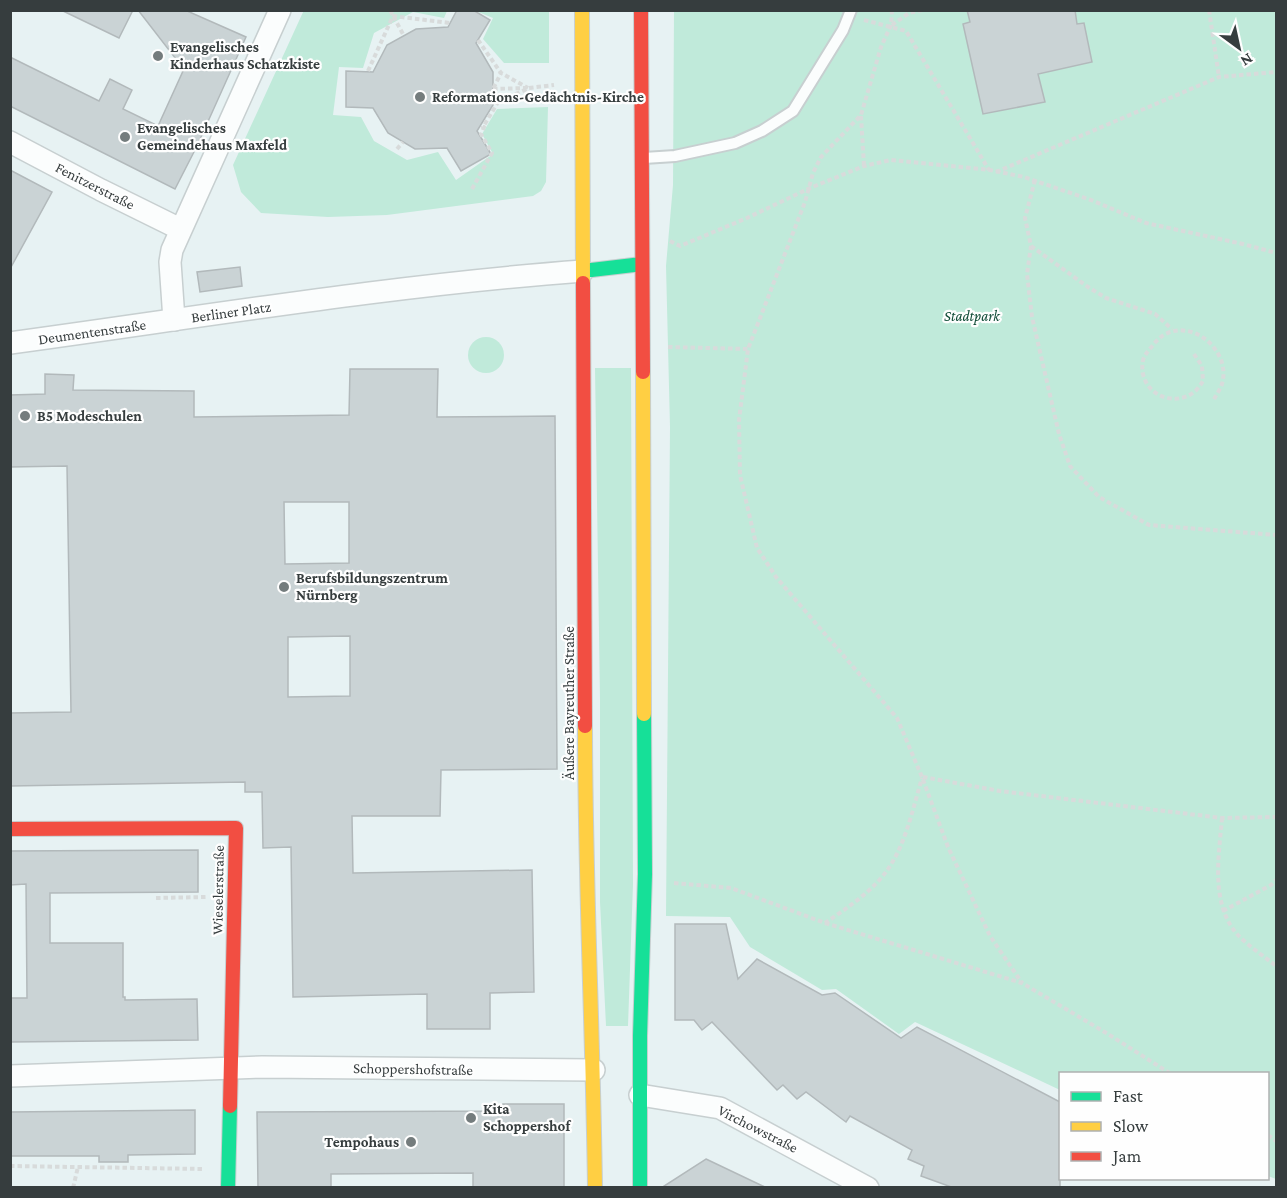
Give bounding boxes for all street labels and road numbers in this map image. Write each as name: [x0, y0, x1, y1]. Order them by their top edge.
street label: Fenitzerstraße: [53, 159, 138, 213]
street label: Berliner Platz: [190, 298, 272, 326]
street label: Deumentenstraße: [37, 316, 147, 347]
street label: Äußere Bayreuther Straße: [561, 626, 578, 780]
street label: Wieselerstraße: [209, 844, 227, 935]
street label: Schoppershofstraße: [353, 1060, 473, 1079]
street label: Virchowstraße: [715, 1102, 801, 1156]

